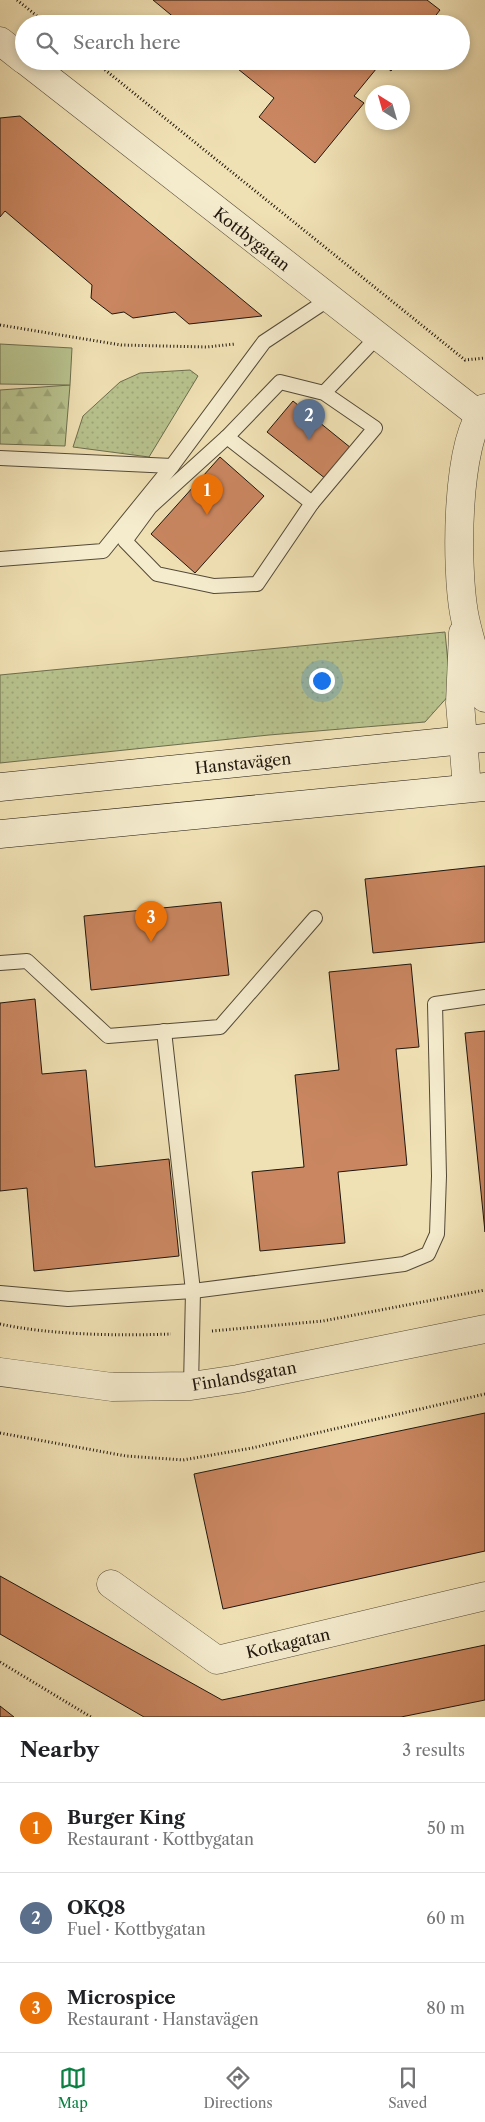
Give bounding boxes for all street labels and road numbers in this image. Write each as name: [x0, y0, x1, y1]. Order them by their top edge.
street label: Kottbygatan: [210, 203, 294, 275]
street label: Hanstavägen: [194, 748, 292, 778]
street label: Finlandsgatan: [190, 1357, 298, 1395]
street label: Kotkagatan: [244, 1624, 332, 1662]

